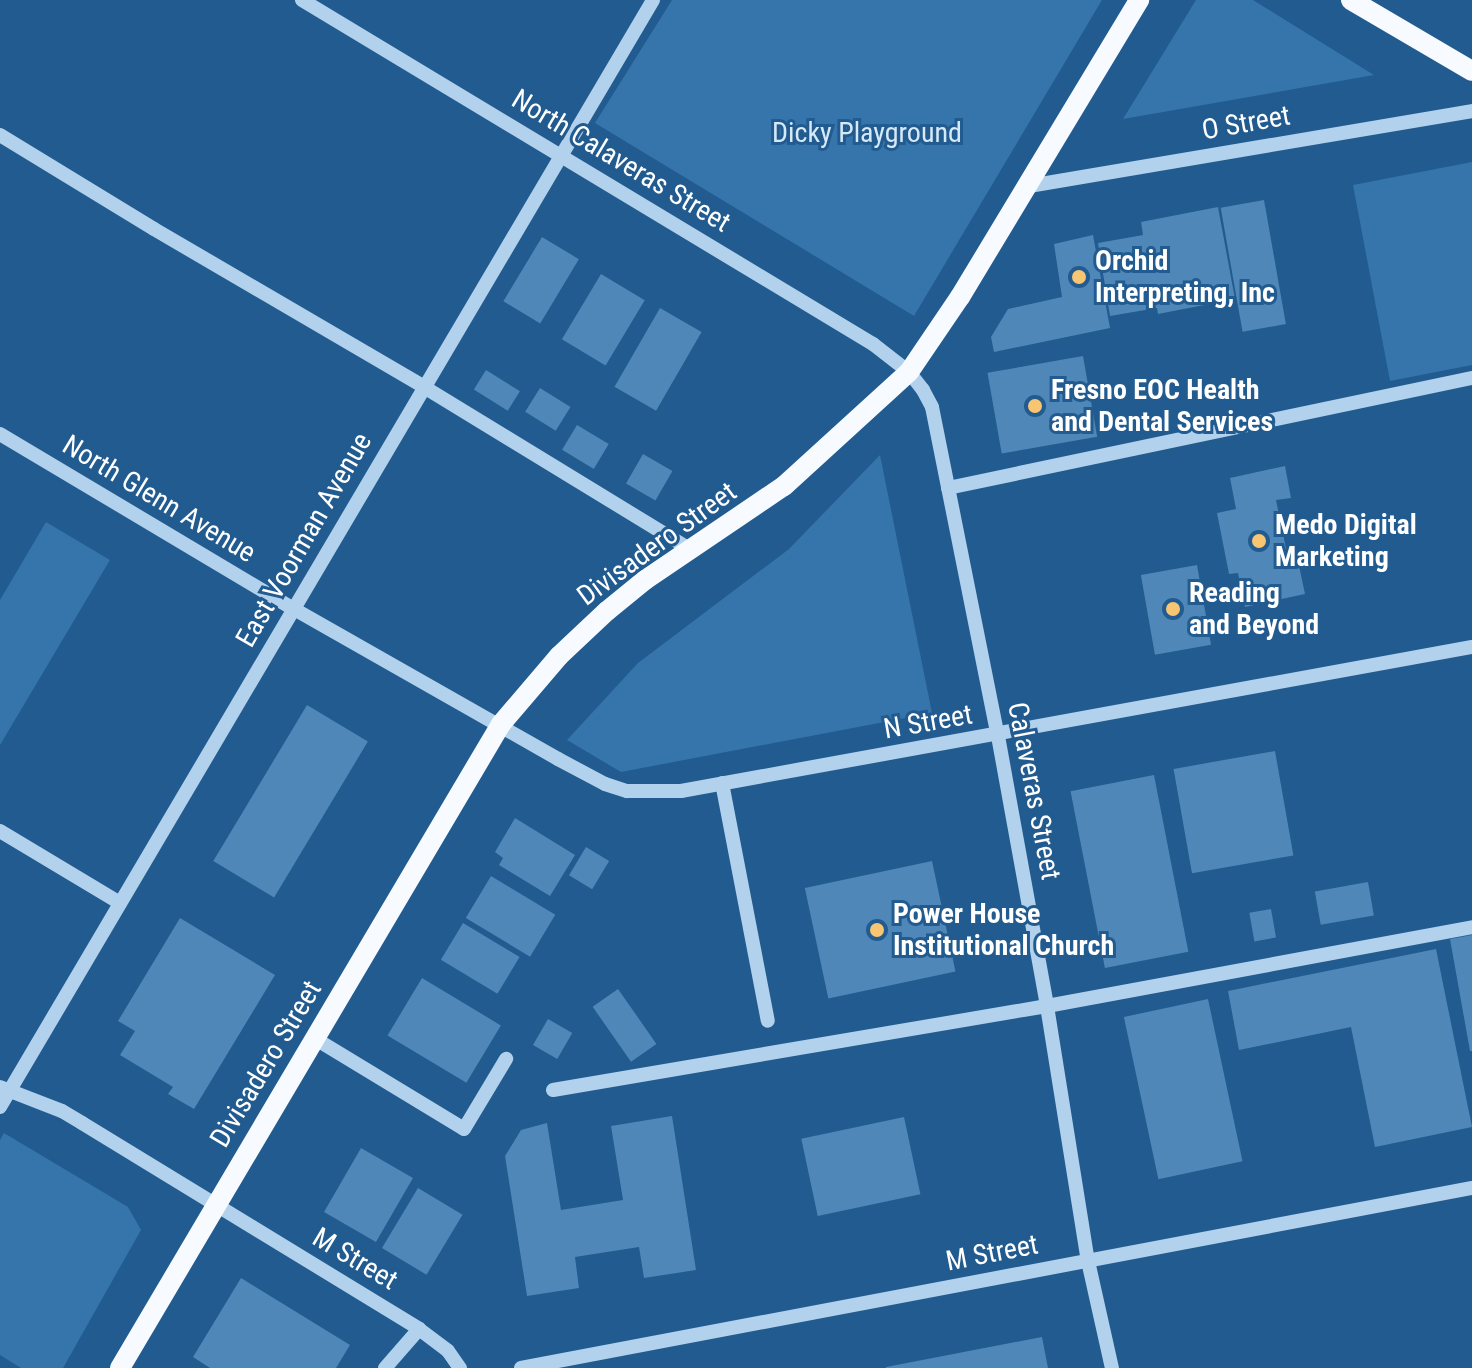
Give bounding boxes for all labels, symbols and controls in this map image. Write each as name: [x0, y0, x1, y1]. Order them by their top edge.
street label: North Calaveras Street: [506, 83, 736, 239]
street label: O Street: [1199, 99, 1293, 147]
park label: Dicky Playground: [772, 116, 962, 150]
place label: Orchid Interpreting, Inc: [1095, 244, 1275, 310]
marker: Orchid Interpreting, Inc: [1070, 268, 1088, 286]
place label: Fresno EOC Health and Dental Services: [1051, 373, 1273, 439]
marker: Fresno EOC Health and Dental Services: [1026, 397, 1044, 415]
street label: East Voorman Avenue: [229, 427, 379, 653]
street label: North Glenn Avenue: [56, 428, 262, 570]
street label: Divisadero Street: [571, 475, 743, 613]
place label: Medo Digital Marketing: [1275, 508, 1417, 574]
marker: Medo Digital Marketing: [1250, 532, 1268, 550]
place label: Reading and Beyond: [1189, 576, 1319, 642]
marker: Reading and Beyond: [1164, 600, 1182, 618]
street label: N Street: [881, 698, 975, 746]
street label: Calaveras Street: [1000, 699, 1068, 883]
place label: Power House Institutional Church: [893, 897, 1114, 963]
marker: Power House Institutional Church: [868, 921, 886, 939]
street label: Divisadero Street: [203, 975, 329, 1153]
street label: M Street: [306, 1221, 404, 1297]
street label: M Street: [943, 1228, 1041, 1278]

